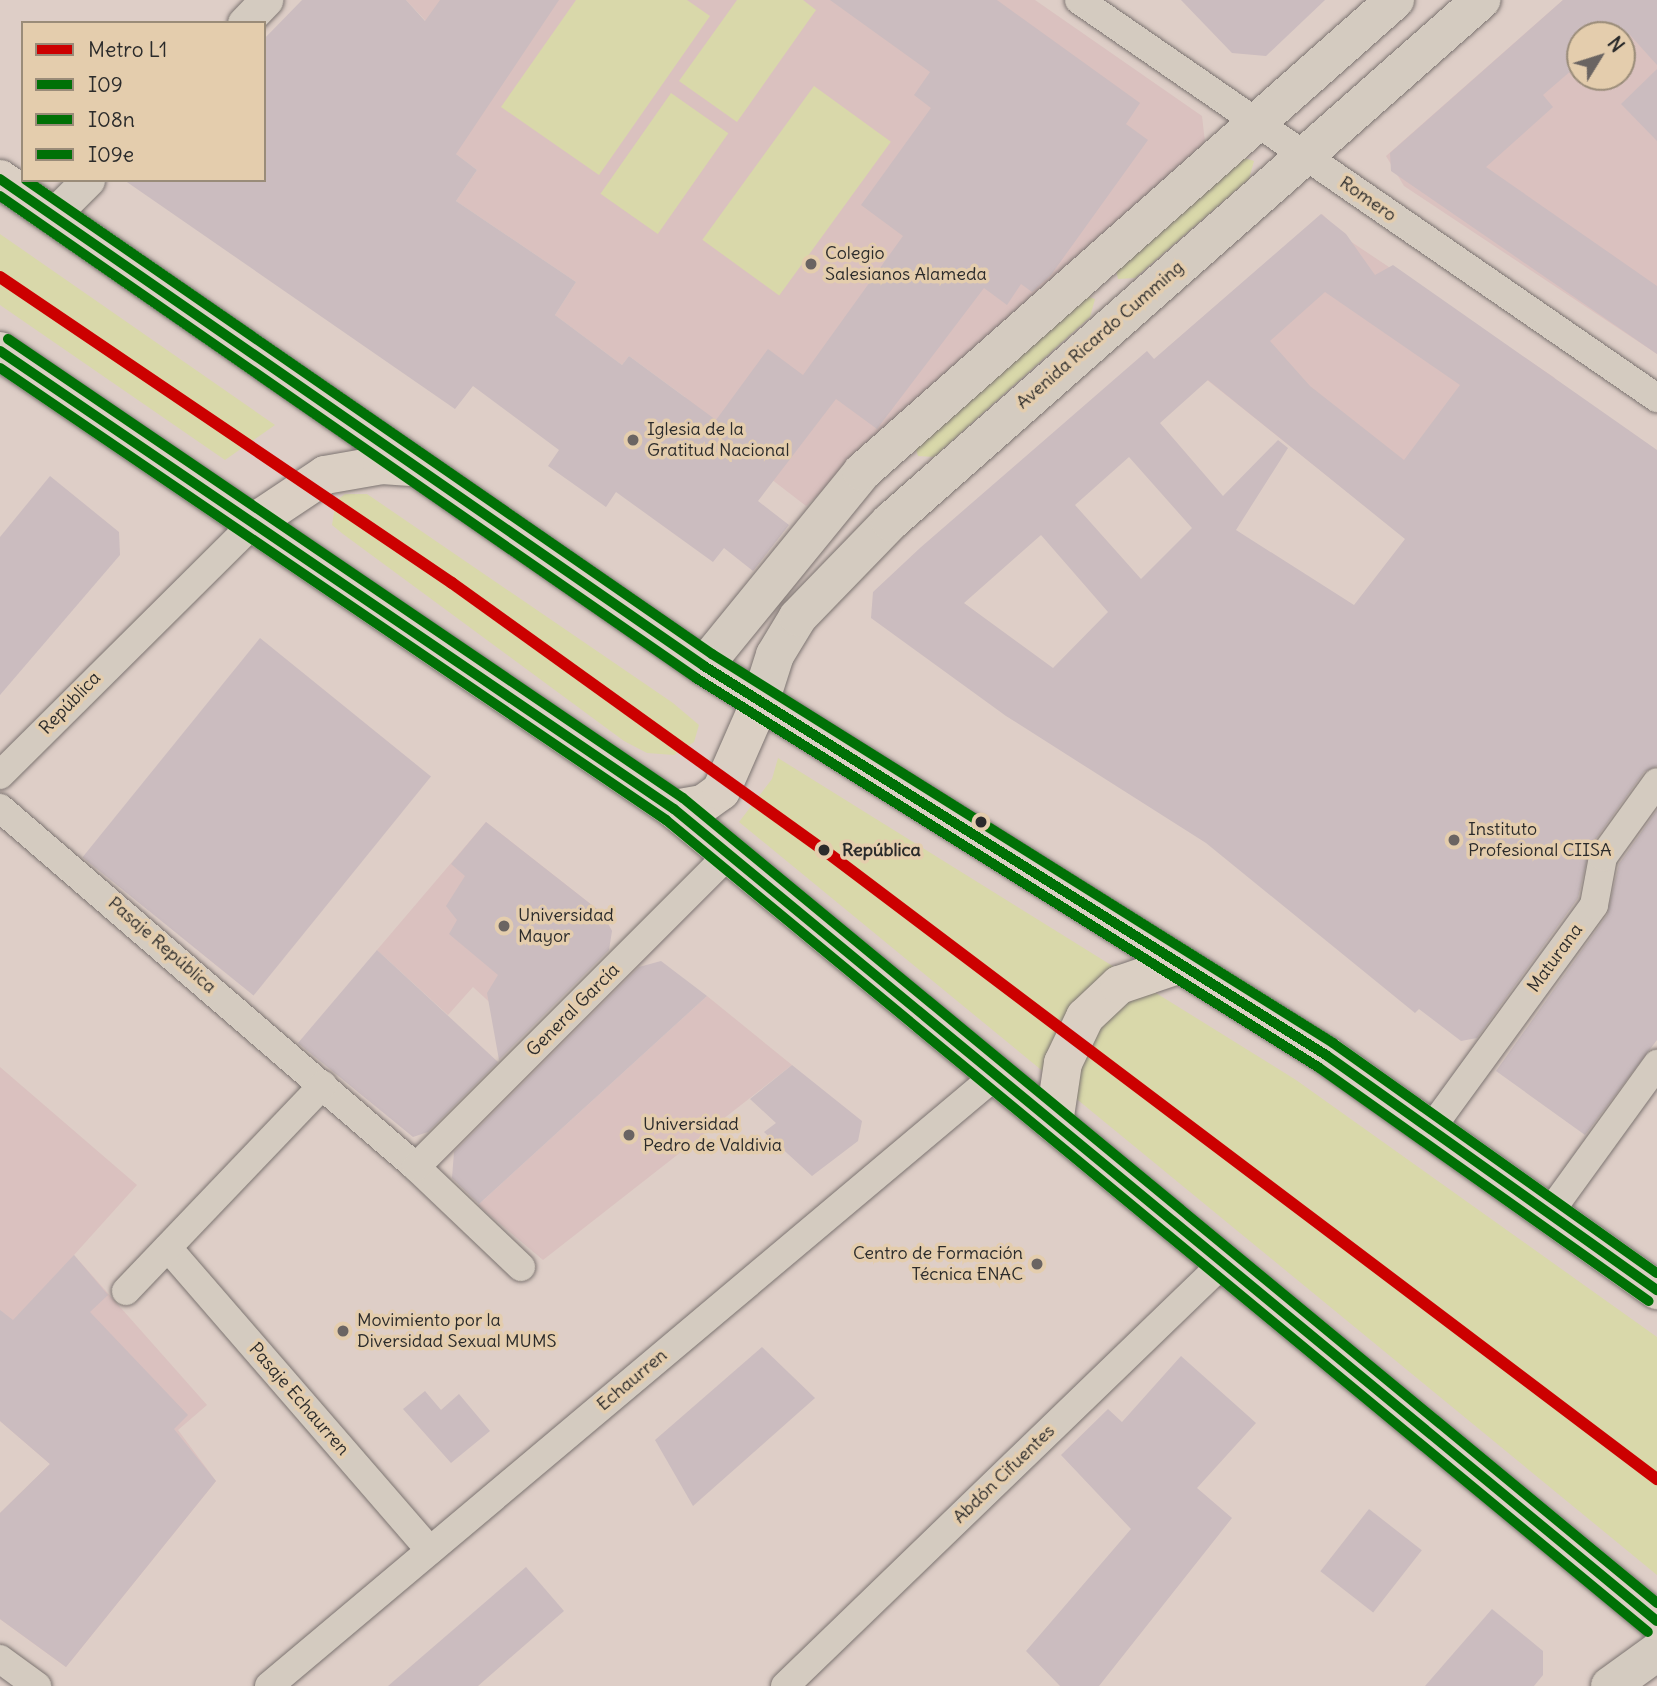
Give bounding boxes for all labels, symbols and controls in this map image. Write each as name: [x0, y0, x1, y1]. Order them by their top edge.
legend: [21, 21, 266, 182]
north arrow: [1566, 21, 1636, 91]
text: N: [1602, 32, 1629, 57]
text: Metro L1: [88, 36, 167, 63]
text: I09: [88, 71, 123, 98]
text: I08n: [88, 106, 135, 133]
text: I09e: [88, 141, 134, 168]
street label: Romero: [1336, 172, 1400, 226]
place label: Colegio Salesianos Alameda: [825, 243, 987, 286]
marker: Colegio Salesianos Alameda: [803, 256, 819, 272]
street label: Avenida Ricardo Cumming: [1012, 256, 1188, 414]
place label: Iglesia de la Gratitud Nacional: [647, 419, 789, 462]
marker: Iglesia de la Gratitud Nacional: [625, 432, 641, 448]
street label: República: [35, 667, 105, 739]
unlabelled marker: [974, 815, 988, 829]
place label: Instituto Profesional CIISA: [1468, 819, 1612, 862]
marker: Instituto Profesional CIISA: [1446, 832, 1462, 848]
marker: República: [812, 838, 836, 862]
place label: República: [842, 839, 921, 861]
street label: Pasaje República: [104, 892, 220, 998]
place label: Universidad Mayor: [518, 905, 614, 948]
marker: Universidad Mayor: [496, 918, 512, 934]
street label: Maturana: [1523, 920, 1587, 996]
street label: General García: [522, 959, 624, 1061]
place label: Universidad Pedro de Valdivia: [643, 1114, 782, 1156]
marker: Universidad Pedro de Valdivia: [621, 1127, 637, 1143]
place label: Centro de Formación Técnica ENAC: [853, 1243, 1023, 1286]
marker: Centro de Formación Técnica ENAC: [1029, 1256, 1045, 1272]
place label: Movimiento por la Diversidad Sexual MUMS: [357, 1310, 557, 1352]
marker: Movimiento por la Diversidad Sexual MUMS: [335, 1323, 351, 1339]
street label: Pasaje Echaurren: [244, 1338, 354, 1460]
street label: Echaurren: [593, 1344, 671, 1416]
street label: Abdón Cifuentes: [949, 1420, 1059, 1528]

